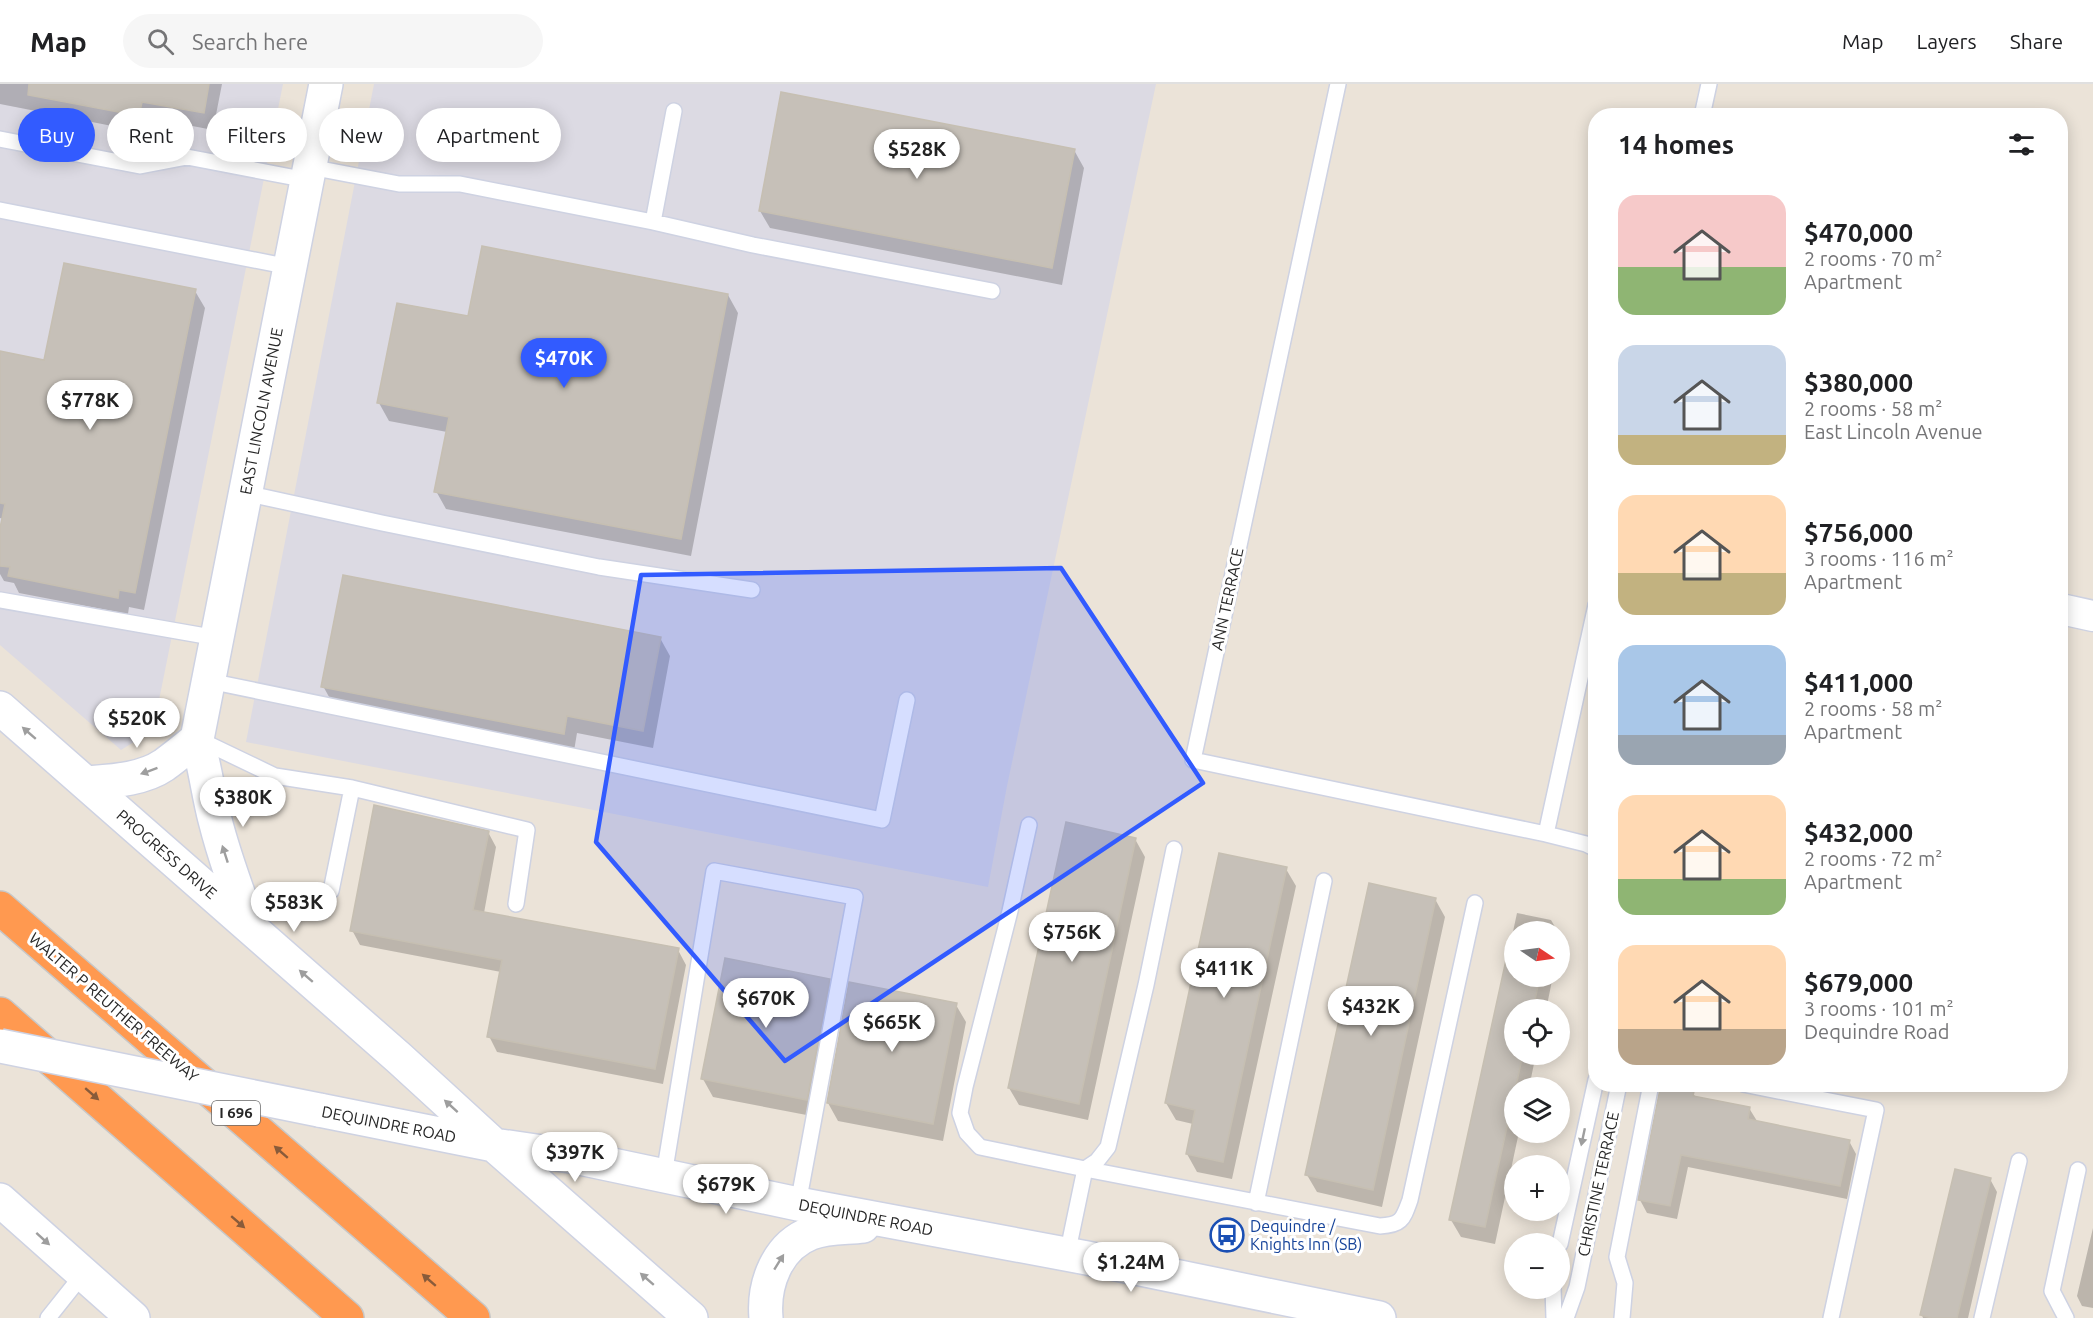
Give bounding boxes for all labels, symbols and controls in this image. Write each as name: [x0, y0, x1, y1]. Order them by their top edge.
search box: [123, 14, 543, 68]
icon: search: [144, 25, 177, 58]
text: Map: [30, 26, 87, 57]
text: Search here: [192, 29, 308, 54]
text: Map: [1842, 29, 1883, 53]
text: Layers: [1916, 29, 1977, 53]
text: Share: [2010, 29, 2063, 53]
chip: Buy: [18, 108, 95, 162]
chip: Rent: [107, 108, 194, 162]
chip: Filters: [206, 108, 307, 162]
chip: New: [319, 108, 404, 162]
chip: Apartment: [416, 108, 561, 162]
icon: filters: [2005, 128, 2038, 161]
pin: $528K: [875, 129, 959, 180]
text: 14 homes: [1618, 130, 1734, 159]
text: $528K: [888, 137, 946, 160]
text: $470,000: [1804, 218, 1913, 247]
icon: home: [1666, 219, 1738, 291]
text: 2 rooms · 70 m²: [1804, 247, 1942, 270]
text: Apartment: [1804, 270, 1902, 293]
street label: EAST LINCOLN AVENUE: [236, 326, 286, 496]
pin: $470K: [522, 338, 606, 389]
text: $470K: [535, 346, 593, 369]
text: $380,000: [1804, 368, 1913, 397]
icon: home: [1666, 369, 1738, 441]
pin: $778K: [48, 380, 132, 431]
text: $778K: [61, 388, 119, 411]
text: 2 rooms · 58 m²: [1804, 397, 1942, 420]
text: East Lincoln Avenue: [1804, 420, 1983, 443]
text: $756,000: [1804, 518, 1913, 547]
icon: home: [1666, 519, 1738, 591]
street label: ANN TERRACE: [1207, 546, 1247, 652]
text: 3 rooms · 116 m²: [1804, 547, 1954, 570]
text: Apartment: [1804, 570, 1902, 593]
text: $411,000: [1804, 668, 1913, 697]
icon: home: [1666, 669, 1738, 741]
text: 2 rooms · 58 m²: [1804, 697, 1942, 720]
pin: $520K: [95, 698, 179, 749]
text: $520K: [108, 706, 166, 729]
text: Apartment: [1804, 720, 1902, 743]
one-way arrow: [22, 727, 37, 740]
one-way arrow: [140, 767, 158, 777]
pin: $380K: [201, 777, 285, 828]
text: $380K: [214, 785, 272, 808]
street label: PROGRESS DRIVE: [113, 806, 221, 902]
text: $432,000: [1804, 818, 1913, 847]
icon: home: [1666, 819, 1738, 891]
one-way arrow: [219, 845, 229, 863]
text: 2 rooms · 72 m²: [1804, 847, 1942, 870]
text: Apartment: [1804, 870, 1902, 893]
pin: $583K: [252, 882, 336, 933]
text: $583K: [265, 890, 323, 913]
pin: $756K: [1030, 912, 1114, 963]
text: $756K: [1043, 920, 1101, 943]
north arrow: [1504, 921, 1570, 987]
map controls: [1504, 921, 1570, 1299]
street label: WALTER P REUTHER FREEWAY: [26, 929, 203, 1086]
pin: $411K: [1182, 948, 1266, 999]
text: $411K: [1195, 956, 1253, 979]
text: $679,000: [1804, 968, 1913, 997]
one-way arrow: [298, 969, 313, 983]
icon: home: [1666, 969, 1738, 1041]
pin: $670K: [724, 978, 808, 1029]
text: $670K: [737, 986, 795, 1009]
pin: $432K: [1329, 986, 1413, 1037]
text: $432K: [1342, 994, 1400, 1017]
text: 3 rooms · 101 m²: [1804, 997, 1954, 1020]
button: locate: [1504, 999, 1570, 1065]
pin: $665K: [850, 1002, 934, 1053]
text: $665K: [863, 1010, 921, 1033]
text: Dequindre Road: [1804, 1020, 1950, 1043]
button: layers: [1504, 1077, 1570, 1143]
one-way arrow: [84, 1087, 100, 1100]
one-way arrow: [444, 1099, 459, 1113]
road number: I 696: [212, 1101, 260, 1125]
street label: DEQUINDRE ROAD: [320, 1102, 458, 1146]
street label: CHRISTINE TERRACE: [1574, 1110, 1622, 1258]
one-way arrow: [1578, 1128, 1588, 1147]
pin: $397K: [533, 1132, 617, 1183]
text: $397K: [546, 1140, 604, 1163]
one-way arrow: [274, 1145, 289, 1159]
button: +: [1504, 1155, 1570, 1221]
pin: $679K: [684, 1164, 768, 1215]
text: $679K: [697, 1172, 755, 1195]
street label: DEQUINDRE ROAD: [797, 1195, 935, 1239]
one-way arrow: [230, 1215, 245, 1228]
bus stop icon: Dequindre / Knights Inn (SB): [1209, 1217, 1245, 1253]
place label: Dequindre / Knights Inn (SB): [1250, 1217, 1362, 1254]
one-way arrow: [36, 1232, 51, 1246]
button: −: [1504, 1233, 1570, 1299]
pin: $1.24M: [1082, 1242, 1180, 1293]
text: $1.24M: [1097, 1250, 1165, 1273]
one-way arrow: [773, 1254, 784, 1270]
one-way arrow: [639, 1273, 655, 1286]
one-way arrow: [422, 1274, 437, 1287]

